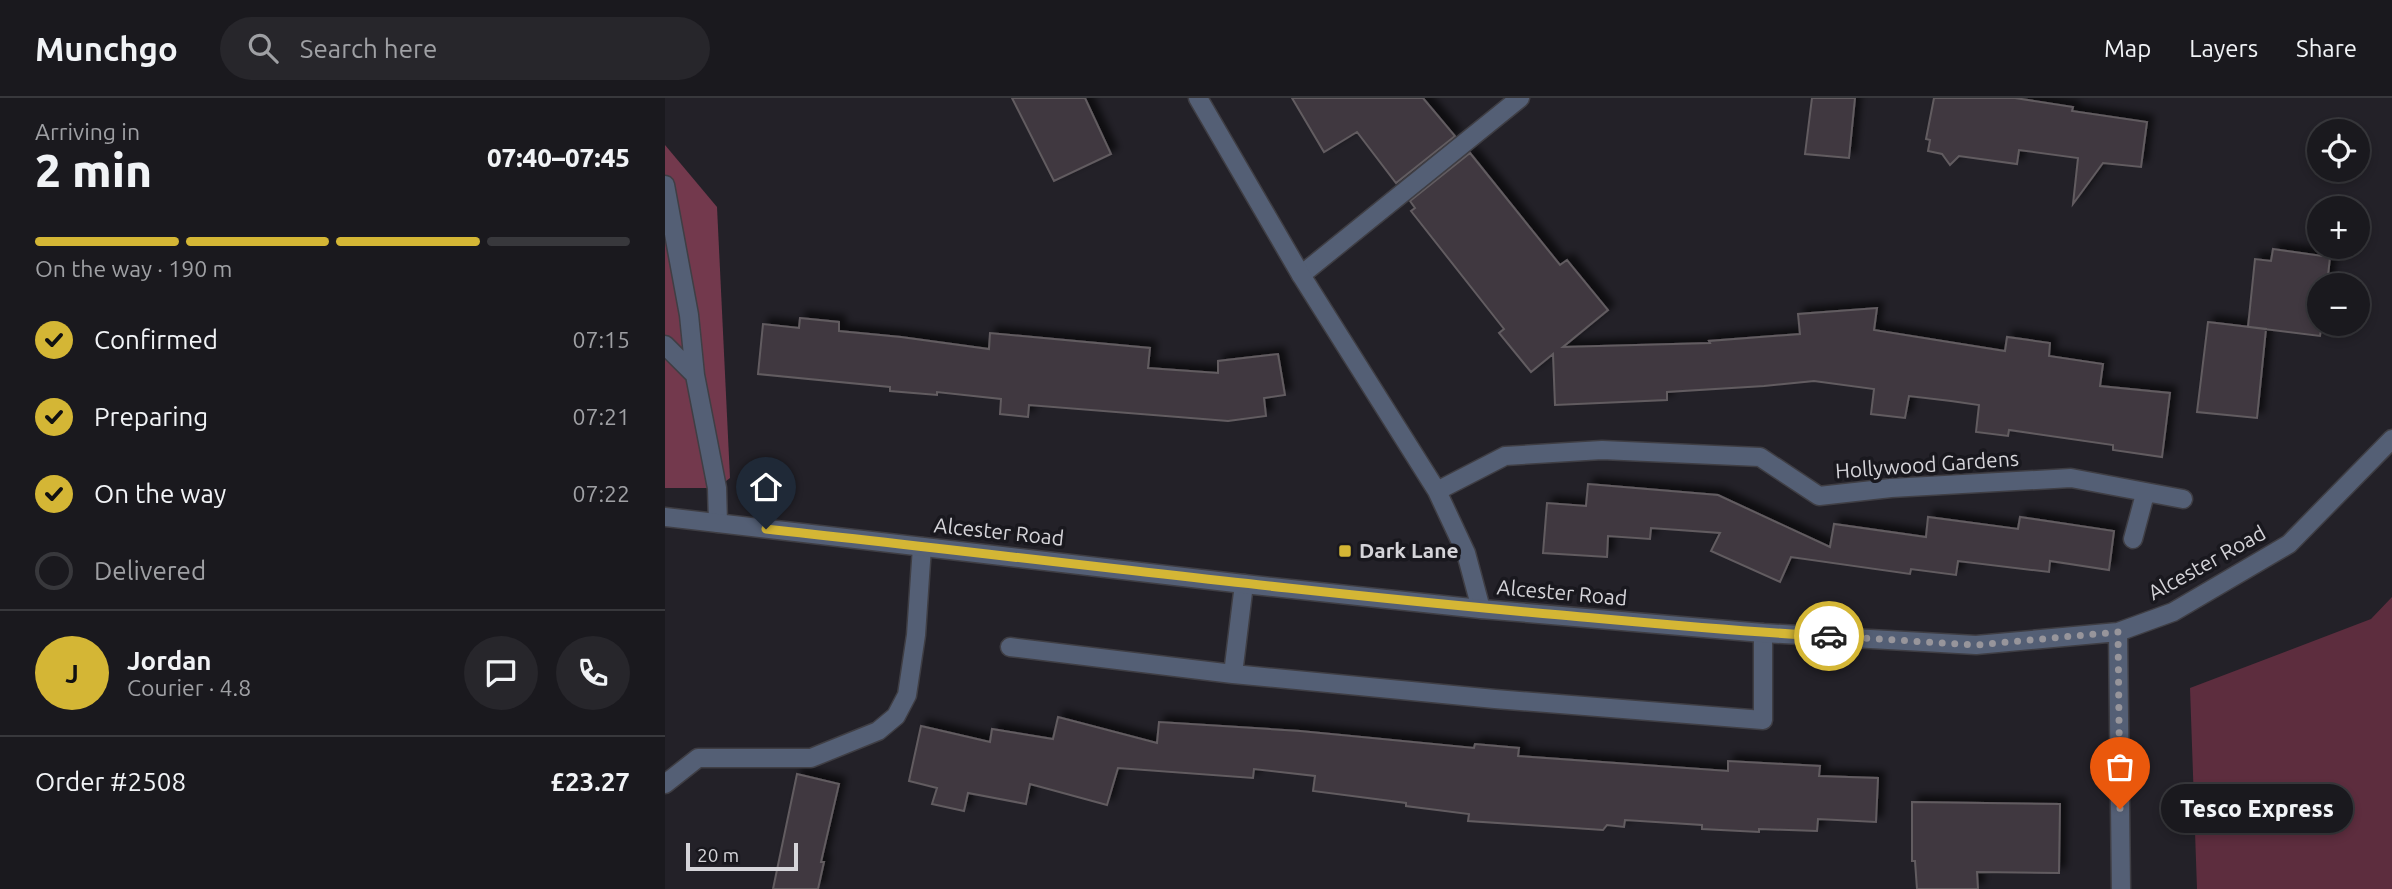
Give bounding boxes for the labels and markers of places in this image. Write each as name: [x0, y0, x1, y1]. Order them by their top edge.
pin: [736, 457, 796, 529]
place label: Dark Lane: [1359, 538, 1459, 562]
marker: Dark Lane: [1337, 543, 1353, 559]
pin: [2090, 737, 2150, 809]
callout: Tesco Express: [2162, 784, 2355, 834]

